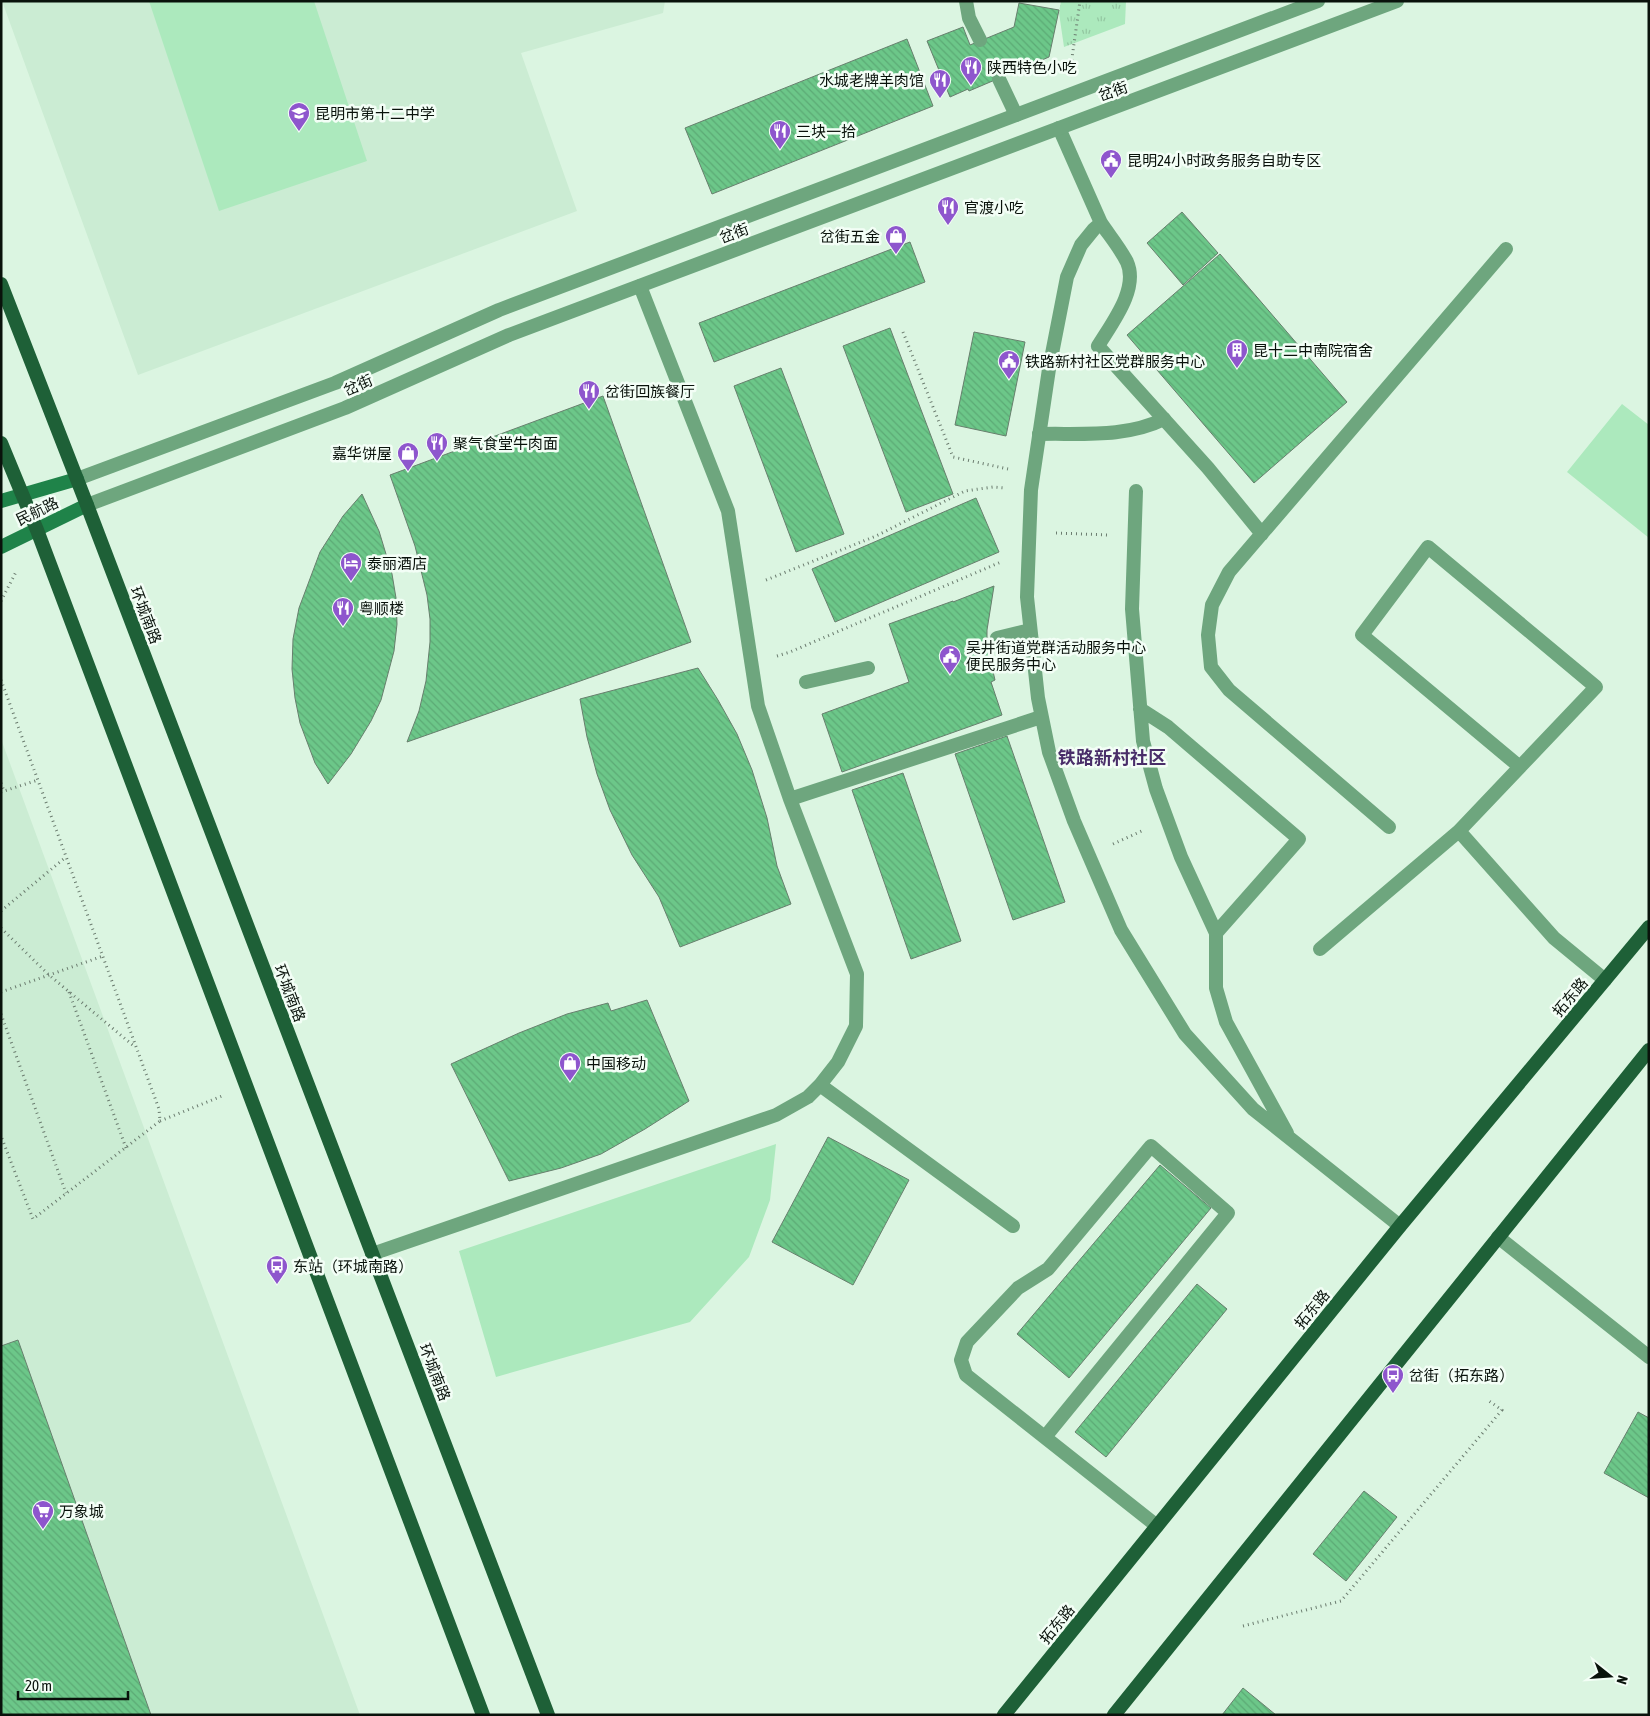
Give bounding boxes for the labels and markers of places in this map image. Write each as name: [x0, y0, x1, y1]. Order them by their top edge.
restaurant icon: 陕西特色小吃: [959, 55, 983, 86]
place label: 陕西特色小吃: [987, 59, 1077, 76]
restaurant icon: 水城老牌羊肉馆: [928, 68, 952, 99]
place label: 水城老牌羊肉馆: [819, 72, 924, 89]
school or university icon: 昆明市第十二中学: [287, 101, 311, 132]
place label: 昆明市第十二中学: [315, 105, 435, 122]
restaurant icon: 三块一拾: [768, 119, 792, 150]
place label: 三块一拾: [796, 123, 856, 140]
public building icon: 昆明24小时政务服务自助专区: [1099, 148, 1123, 179]
place label: 昆明24小时政务服务自助专区: [1127, 152, 1321, 169]
restaurant icon: 官渡小吃: [936, 195, 960, 226]
place label: 官渡小吃: [964, 199, 1024, 216]
shop icon: 岔街五金: [884, 224, 908, 255]
place label: 岔街五金: [820, 228, 880, 245]
building icon: 昆十二中南院宿舍: [1225, 338, 1249, 369]
place label: 昆十二中南院宿舍: [1253, 342, 1373, 359]
public building icon: 铁路新村社区党群服务中心: [997, 349, 1021, 380]
place label: 铁路新村社区党群服务中心: [1025, 353, 1205, 370]
restaurant icon: 岔街回族餐厅: [577, 379, 601, 410]
place label: 岔街回族餐厅: [605, 383, 695, 400]
restaurant icon: 聚气食堂牛肉面: [425, 431, 449, 462]
place label: 聚气食堂牛肉面: [453, 435, 558, 452]
shop icon: 嘉华饼屋: [396, 441, 420, 472]
place label: 嘉华饼屋: [332, 445, 392, 462]
hotel icon: 泰丽酒店: [339, 551, 363, 582]
place label: 泰丽酒店: [367, 555, 427, 572]
restaurant icon: 粤顺楼: [331, 596, 355, 627]
place label: 粤顺楼: [359, 600, 404, 617]
place label: 吴井街道党群活动服务中心 便民服务中心: [966, 639, 1146, 673]
public building icon: 吴井街道党群活动服务中心 便民服务中心: [938, 644, 962, 675]
shop icon: 中国移动: [558, 1051, 582, 1082]
place label: 中国移动: [586, 1055, 646, 1072]
bus stop icon: 东站（环城南路）: [265, 1254, 289, 1285]
place label: 东站（环城南路）: [293, 1258, 413, 1275]
bus stop icon: 岔街（拓东路）: [1381, 1363, 1405, 1394]
place label: 岔街（拓东路）: [1409, 1367, 1514, 1384]
supermarket icon: 万象城: [31, 1499, 55, 1530]
place label: 万象城: [59, 1503, 104, 1520]

